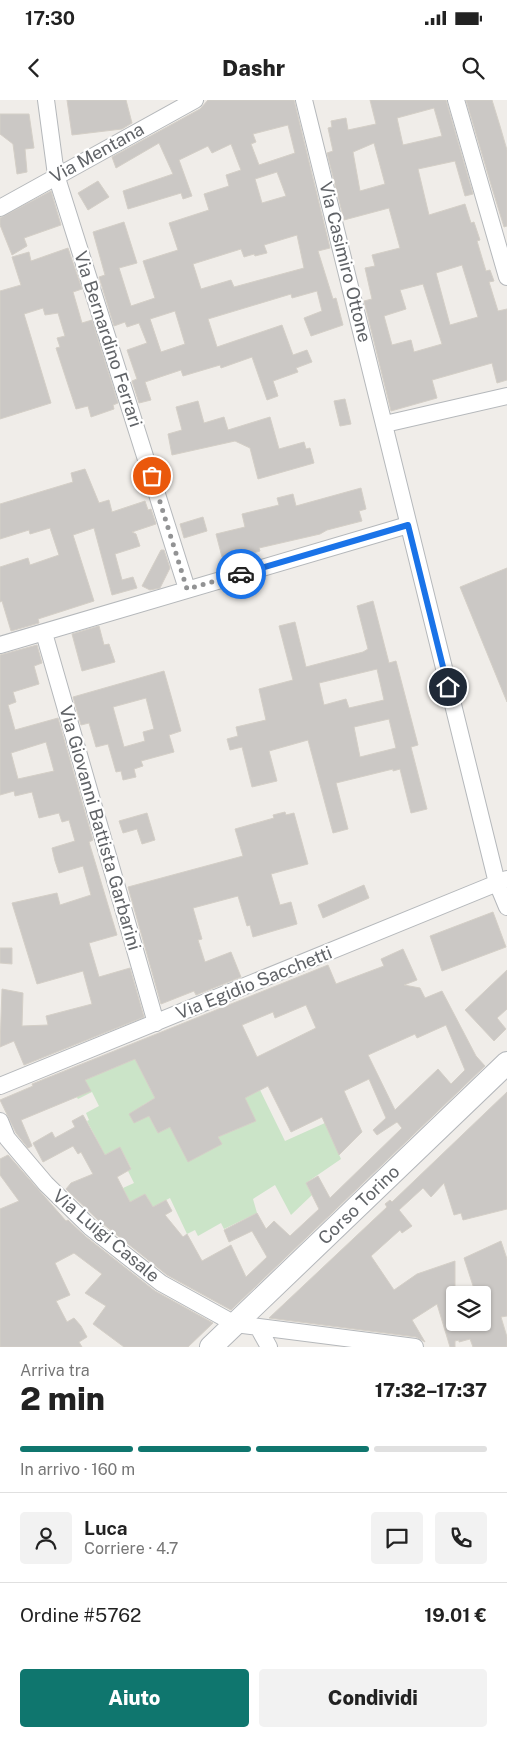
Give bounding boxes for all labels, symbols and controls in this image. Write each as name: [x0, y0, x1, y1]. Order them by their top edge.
text: 17:30: [25, 7, 75, 29]
icon: back: [20, 54, 48, 82]
icon: search: [459, 54, 487, 82]
text: Dashr: [222, 55, 285, 81]
street label: Via Mentana: [46, 118, 147, 187]
street label: Via Casimiro Ottone: [315, 179, 376, 344]
street label: Via Bernardino Ferrari: [70, 248, 147, 429]
pin: [131, 455, 173, 497]
icon: bag: [138, 462, 166, 490]
courier: [216, 549, 266, 599]
icon: car: [227, 560, 255, 588]
pin: [427, 666, 469, 708]
icon: home: [434, 673, 462, 701]
street label: Via Giovanni Battista Garbarini: [55, 703, 146, 953]
street label: Via Egidio Sacchetti: [173, 942, 335, 1023]
street label: Corso Torino: [314, 1161, 404, 1249]
street label: Via Luigi Casale: [49, 1185, 164, 1286]
map controls: [446, 1286, 491, 1331]
button: layers: [446, 1286, 491, 1331]
text: Arriva tra: [20, 1361, 90, 1380]
text: 17:32–17:37: [375, 1379, 487, 1401]
text: 2 min: [20, 1380, 105, 1417]
text: In arrivo · 160 m: [20, 1460, 135, 1479]
button: person: [20, 1512, 72, 1564]
button: chat: [371, 1512, 423, 1564]
button: phone: [435, 1512, 487, 1564]
text: Luca: [84, 1517, 128, 1539]
text: Corriere · 4.7: [84, 1539, 178, 1558]
text: Ordine #5762: [20, 1604, 141, 1626]
text: 19.01 €: [424, 1604, 487, 1626]
button: Aiuto: [20, 1669, 249, 1727]
button: Condividi: [259, 1669, 487, 1727]

